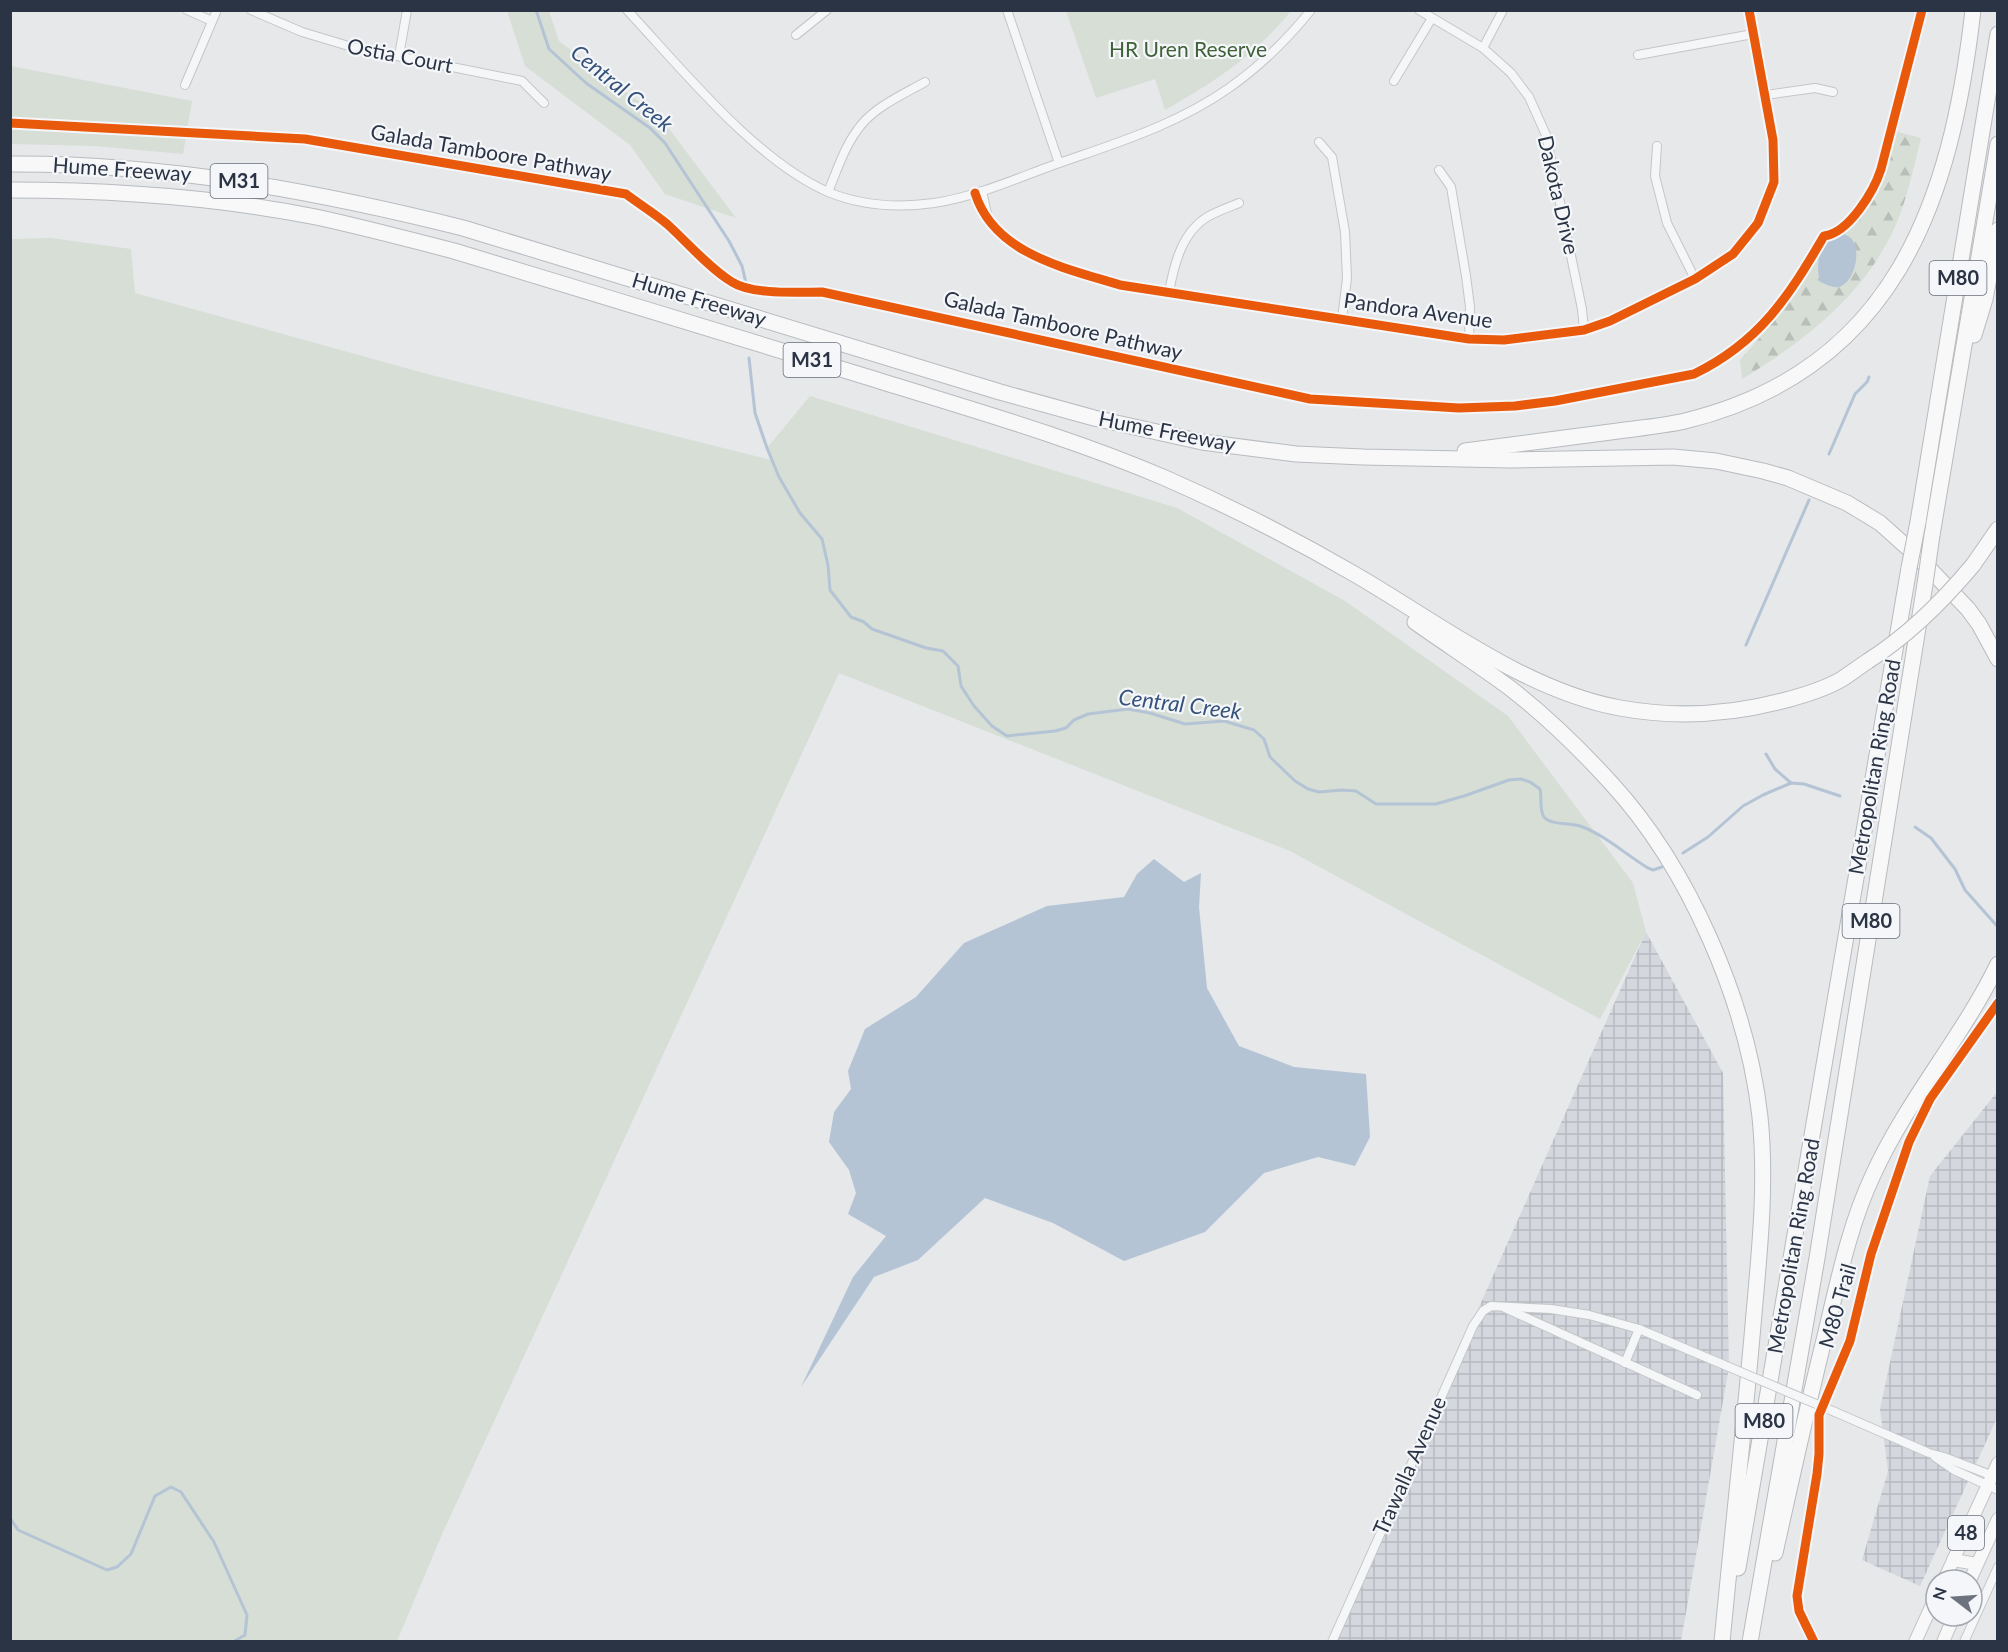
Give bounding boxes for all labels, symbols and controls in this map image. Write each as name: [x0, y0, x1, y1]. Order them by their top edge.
street label: Ostia Court: [345, 32, 456, 77]
park label: HR Uren Reserve: [1109, 36, 1267, 61]
water label: Central Creek: [566, 38, 679, 137]
street label: Galada Tamboore Pathway: [369, 118, 614, 185]
street label: Dakota Drive: [1534, 133, 1585, 257]
street label: Hume Freeway: [52, 151, 192, 186]
road number: M31: [210, 164, 268, 198]
road number: M80: [1930, 261, 1986, 295]
street label: Hume Freeway: [629, 266, 770, 331]
street label: Galada Tamboore Pathway: [942, 285, 1185, 364]
street label: Pandora Avenue: [1342, 287, 1494, 332]
road number: M31: [784, 343, 840, 377]
street label: Hume Freeway: [1097, 405, 1238, 456]
street label: Metropolitan Ring Road: [1842, 657, 1905, 876]
water label: Central Creek: [1117, 683, 1244, 725]
road number: M80: [1842, 904, 1900, 938]
street label: Metropolitan Ring Road: [1761, 1136, 1824, 1355]
street label: M80 Trail: [1813, 1261, 1861, 1351]
street label: Trawalla Avenue: [1367, 1392, 1450, 1539]
road number: M80: [1736, 1404, 1792, 1438]
road number: 48: [1948, 1516, 1984, 1550]
north arrow: [1924, 1568, 1984, 1628]
text: N: [1928, 1585, 1950, 1602]

